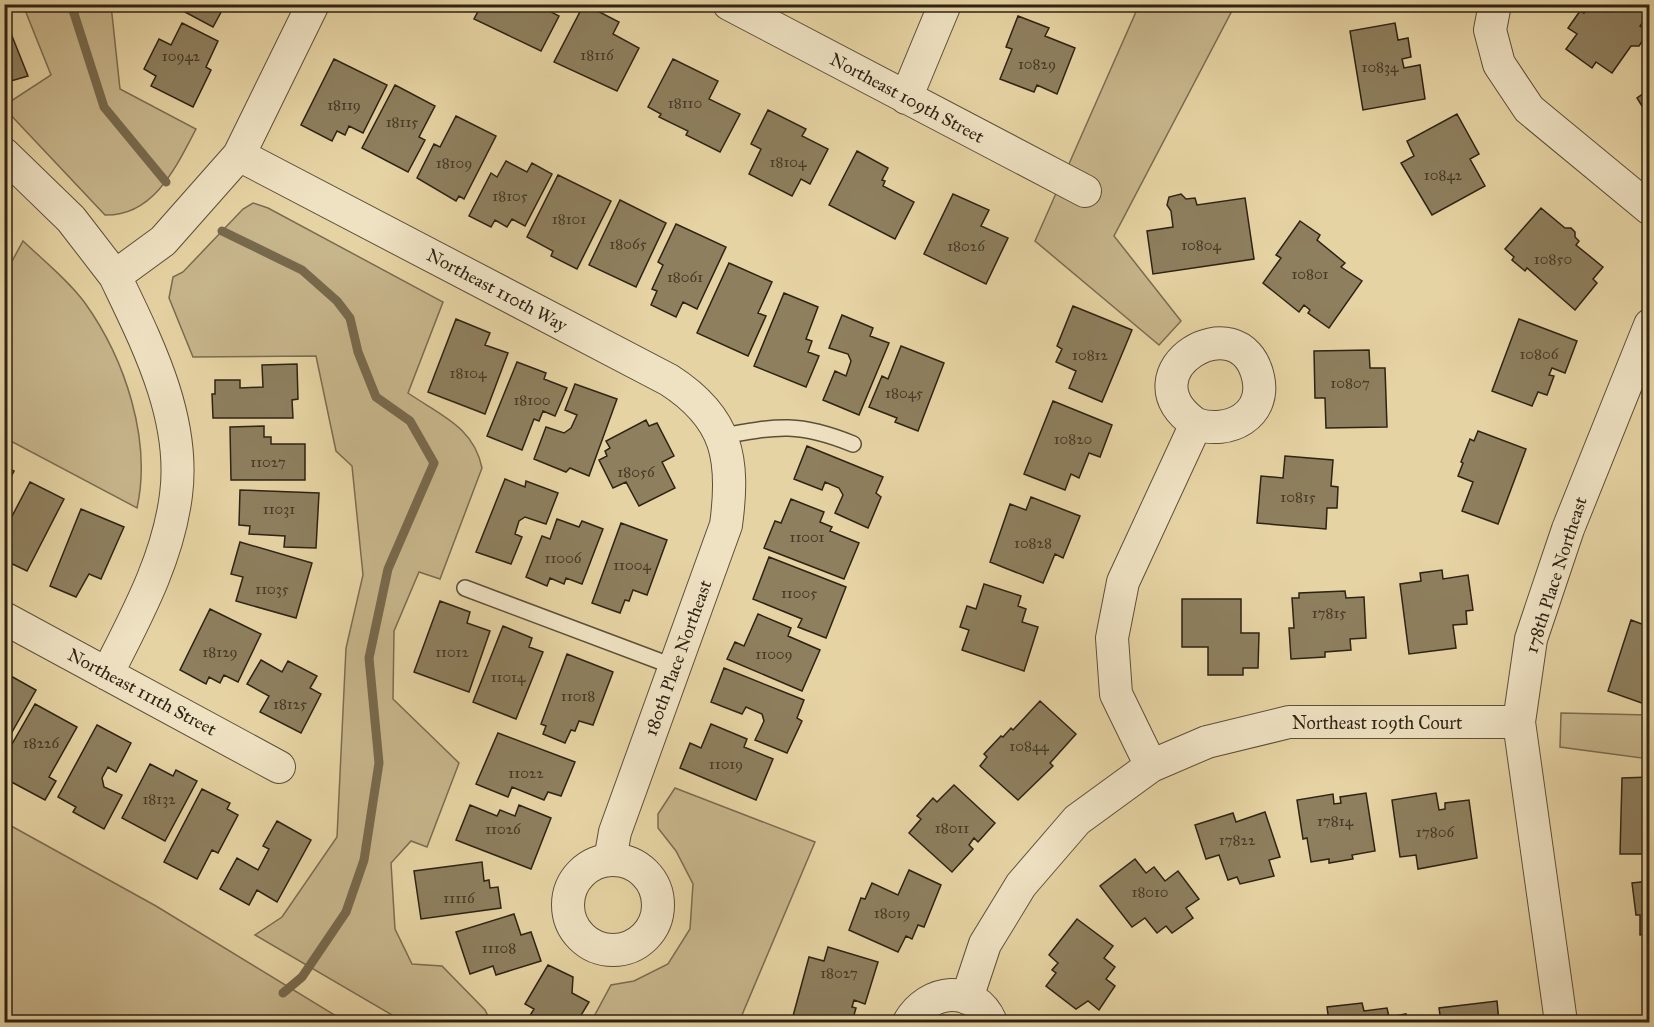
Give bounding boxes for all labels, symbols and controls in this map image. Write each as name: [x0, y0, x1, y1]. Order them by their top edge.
house number: 18116: [580, 46, 615, 64]
house number: 10942: [162, 47, 201, 65]
street label: Northeast 109th Street: [826, 48, 988, 148]
house number: 10829: [1018, 55, 1056, 73]
house number: 10834: [1362, 58, 1399, 76]
house number: 18110: [668, 94, 702, 112]
house number: 18119: [327, 96, 361, 114]
house number: 18115: [386, 113, 418, 131]
house number: 18104: [770, 153, 807, 171]
house number: 18109: [436, 154, 472, 172]
house number: 10842: [1424, 166, 1463, 184]
house number: 18105: [492, 187, 528, 205]
house number: 18101: [552, 210, 586, 228]
house number: 18065: [609, 235, 647, 253]
house number: 10804: [1181, 236, 1221, 254]
house number: 18026: [947, 237, 986, 255]
street label: Northeast 110th Way: [423, 244, 572, 337]
house number: 10850: [1534, 250, 1572, 268]
house number: 10801: [1291, 265, 1329, 283]
house number: 18061: [667, 268, 703, 286]
house number: 10806: [1520, 345, 1560, 363]
house number: 10812: [1072, 346, 1109, 364]
house number: 18104: [450, 364, 487, 382]
house number: 10807: [1330, 374, 1370, 392]
house number: 18045: [885, 384, 923, 402]
house number: 18100: [513, 391, 551, 409]
house number: 10820: [1054, 430, 1092, 448]
house number: 11027: [250, 453, 286, 471]
house number: 18056: [617, 463, 656, 481]
house number: 10815: [1280, 488, 1316, 506]
street label: 178th Place Northeast: [1520, 493, 1592, 656]
house number: 11031: [263, 500, 295, 518]
house number: 11001: [789, 528, 825, 546]
house number: 10828: [1014, 534, 1052, 552]
house number: 11006: [545, 549, 583, 567]
house number: 11004: [613, 556, 651, 574]
street label: 180th Place Northeast: [640, 576, 717, 739]
house number: 11035: [255, 580, 289, 598]
house number: 11005: [781, 584, 817, 602]
house number: 17815: [1312, 604, 1346, 622]
street label: Northeast 111th Street: [64, 643, 221, 741]
house number: 18129: [202, 643, 238, 661]
house number: 11012: [435, 643, 469, 661]
house number: 11009: [755, 645, 793, 663]
house number: 11014: [491, 668, 526, 686]
house number: 11018: [561, 687, 595, 705]
house number: 18125: [273, 695, 307, 713]
street label: Northeast 109th Court: [1292, 712, 1463, 734]
house number: 18226: [23, 734, 60, 752]
house number: 10844: [1009, 737, 1049, 755]
house number: 11019: [709, 755, 743, 773]
house number: 11022: [508, 764, 544, 782]
house number: 18132: [142, 790, 176, 808]
house number: 17814: [1317, 812, 1354, 830]
house number: 18011: [935, 819, 969, 837]
house number: 11026: [485, 820, 522, 838]
house number: 17806: [1416, 823, 1455, 841]
house number: 17822: [1219, 831, 1256, 849]
house number: 18010: [1131, 883, 1169, 901]
house number: 11116: [443, 889, 476, 907]
house number: 18019: [874, 904, 910, 922]
house number: 11108: [482, 939, 516, 957]
house number: 18027: [820, 964, 858, 982]

